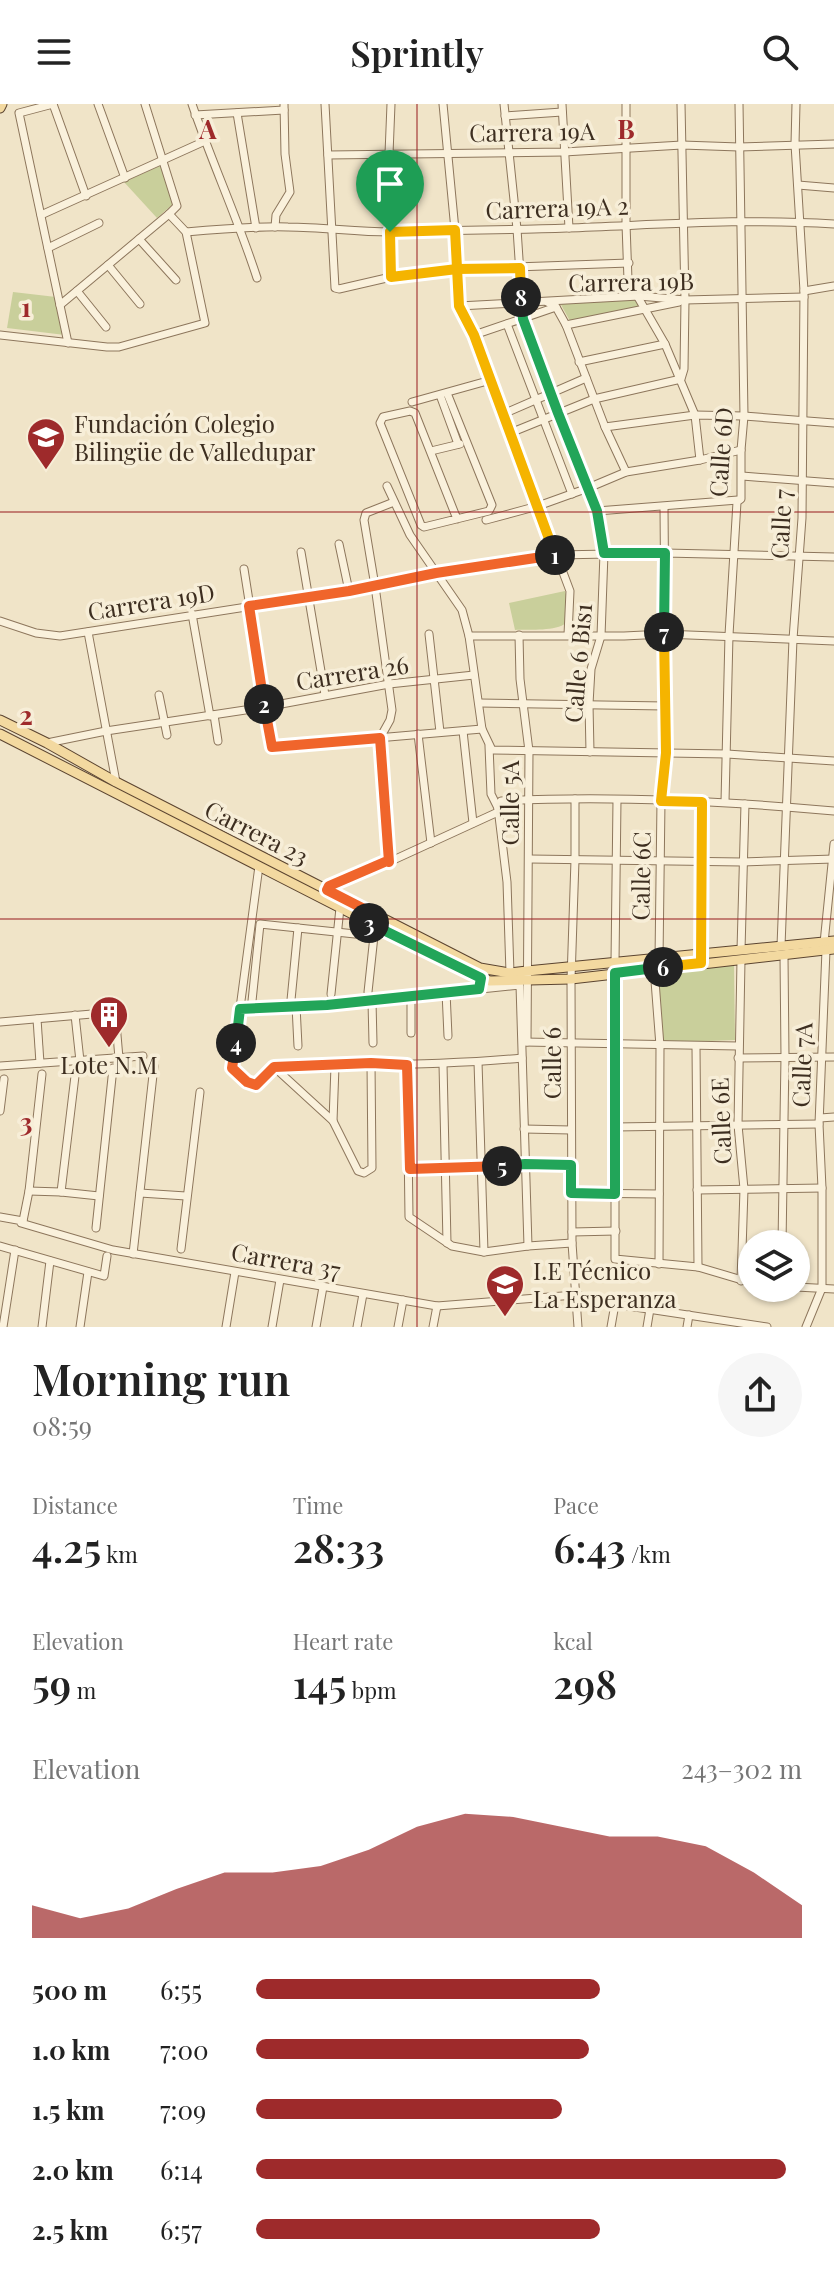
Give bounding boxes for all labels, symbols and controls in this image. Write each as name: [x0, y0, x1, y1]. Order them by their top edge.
text: Sprintly: [350, 28, 484, 76]
icon: menu: [32, 30, 76, 74]
icon: search: [758, 30, 802, 74]
text: A: [198, 111, 217, 146]
text: B: [617, 111, 635, 146]
street label: Carrera 19A: [469, 114, 596, 148]
pin: [356, 150, 424, 232]
icon: arrive: [368, 162, 412, 206]
street label: Carrera 19A 2: [485, 189, 629, 225]
street label: Carrera 19B: [568, 264, 694, 298]
pin: 8: [501, 277, 541, 317]
text: 8: [515, 282, 527, 312]
text: 1: [21, 289, 31, 324]
street label: Calle 6D: [701, 406, 739, 498]
place label: Fundación Colegio Bilingüe de Valledupar: [74, 407, 316, 467]
school or university icon: Fundación Colegio Bilingüe de Valledupar: [25, 416, 67, 471]
street label: Calle 7: [762, 488, 798, 560]
pin: 1: [535, 535, 575, 575]
text: 1: [551, 540, 559, 570]
street label: Carrera 19D: [85, 575, 217, 627]
street label: Calle 6 Bis1: [556, 602, 598, 724]
pin: 7: [644, 612, 684, 652]
text: 7: [659, 617, 669, 647]
street label: Carrera 26: [293, 647, 411, 697]
pin: 2: [244, 684, 284, 724]
text: 2: [258, 689, 270, 719]
text: 2: [19, 697, 33, 732]
street label: Calle 5A: [493, 760, 525, 846]
street label: Carrera 23: [200, 792, 314, 872]
street label: Calle 6C: [623, 831, 657, 921]
pin: 3: [349, 903, 389, 943]
text: 3: [364, 908, 374, 938]
pin: 6: [643, 947, 683, 987]
text: 6: [657, 952, 669, 982]
building icon: Lote N.M: [88, 994, 130, 1049]
street label: Calle 7A: [784, 1021, 819, 1108]
pin: 4: [216, 1023, 256, 1063]
street label: Calle 6: [535, 1027, 567, 1099]
text: 4: [230, 1028, 242, 1058]
place label: Lote N.M: [60, 1048, 158, 1080]
street label: Calle 6E: [702, 1077, 738, 1165]
text: 3: [20, 1104, 32, 1139]
pin: 5: [482, 1146, 522, 1186]
text: 5: [497, 1151, 507, 1181]
map controls: [738, 1230, 810, 1302]
button: layers: [738, 1230, 810, 1302]
street label: Carrera 37: [229, 1235, 343, 1285]
place label: I.E Técnico La Esperanza: [533, 1254, 677, 1314]
school or university icon: I.E Técnico La Esperanza: [484, 1263, 526, 1318]
text: Morning run: [32, 1348, 290, 1407]
button: share: [718, 1353, 802, 1437]
text: 08:59: [32, 1408, 92, 1443]
text: Distance: [32, 1490, 118, 1520]
text: Time: [293, 1490, 343, 1520]
text: Pace: [553, 1490, 599, 1520]
text: 4.25: [32, 1520, 101, 1573]
text: 28:33: [293, 1520, 384, 1573]
text: 6:43: [553, 1520, 625, 1573]
text: km: [101, 1539, 138, 1569]
text: /km: [625, 1539, 671, 1569]
text: Elevation: [32, 1626, 124, 1656]
text: Heart rate: [293, 1626, 393, 1656]
text: kcal: [553, 1626, 593, 1656]
text: 59: [32, 1656, 71, 1709]
text: 145: [293, 1656, 346, 1709]
text: 298: [553, 1656, 617, 1709]
text: m: [71, 1675, 96, 1705]
text: bpm: [346, 1675, 396, 1705]
text: Elevation: [32, 1751, 140, 1786]
text: 243–302 m: [681, 1751, 802, 1786]
text: 500 m: [32, 1972, 107, 2007]
text: 6:55: [160, 1972, 202, 2007]
text: 1.0 km: [32, 2032, 110, 2067]
text: 7:00: [160, 2032, 209, 2067]
text: 1.5 km: [32, 2092, 105, 2127]
text: 7:09: [160, 2092, 206, 2127]
text: 2.0 km: [32, 2152, 114, 2187]
text: 6:14: [160, 2152, 203, 2187]
text: 2.5 km: [32, 2212, 108, 2247]
text: 6:57: [160, 2212, 202, 2247]

